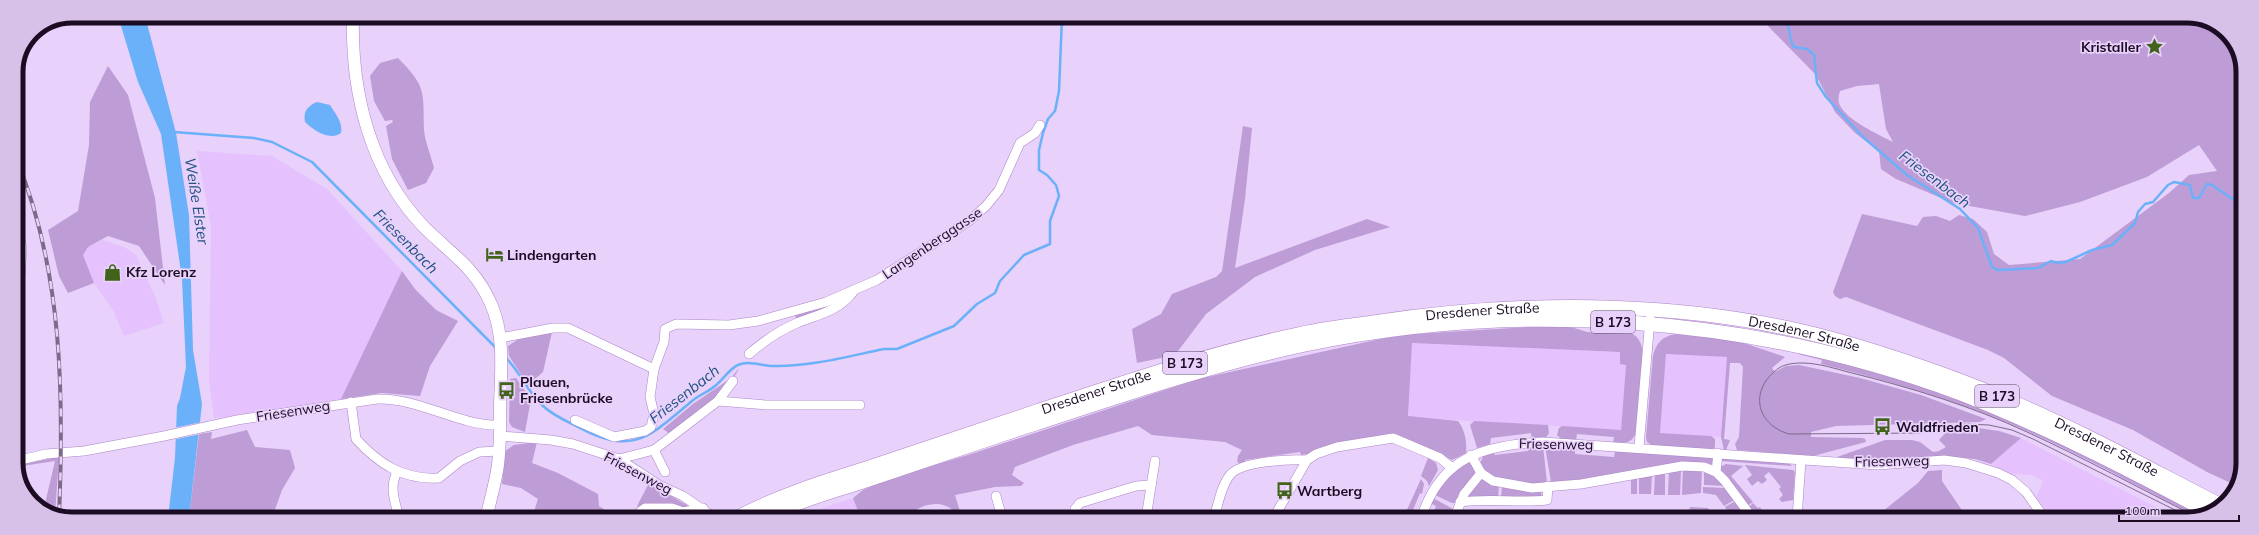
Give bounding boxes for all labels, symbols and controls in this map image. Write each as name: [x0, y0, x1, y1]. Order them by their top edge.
place icon: Kristaller: [2144, 37, 2164, 57]
place label: Kristaller: [2081, 38, 2141, 56]
water label: Friesenbach: [1896, 146, 1974, 212]
water label: Weiße Elster: [181, 156, 213, 246]
street label: Langenberggasse: [879, 203, 985, 283]
water label: Friesenbach: [370, 205, 443, 278]
hotel icon: Lindengarten: [484, 245, 504, 265]
place label: Lindengarten: [507, 246, 596, 264]
shop icon: Kfz Lorenz: [103, 262, 123, 282]
place label: Kfz Lorenz: [126, 263, 196, 281]
street label: Dresdener Straße: [1425, 298, 1540, 324]
road number: B 173: [1591, 311, 1635, 333]
street label: Dresdener Straße: [1747, 312, 1862, 356]
road number: B 173: [1163, 352, 1207, 374]
water label: Friesenbach: [645, 361, 723, 427]
street label: Dresdener Straße: [1039, 366, 1153, 418]
place label: Plauen, Friesenbrücke: [520, 373, 613, 407]
bus stop icon: Plauen, Friesenbrücke: [497, 380, 517, 400]
road number: B 173: [1975, 385, 2019, 407]
street label: Friesenweg: [255, 396, 331, 426]
street label: Dresdener Straße: [2052, 413, 2162, 481]
bus stop icon: Waldfrieden: [1873, 417, 1893, 437]
place label: Waldfrieden: [1896, 418, 1979, 436]
street label: Friesenweg: [1519, 434, 1593, 454]
street label: Friesenweg: [601, 448, 675, 498]
street label: Friesenweg: [1855, 451, 1929, 471]
bus stop icon: Wartberg: [1274, 481, 1294, 501]
place label: Wartberg: [1297, 482, 1362, 500]
scale bar: [2119, 497, 2239, 523]
text: 100 m: [2125, 503, 2160, 518]

